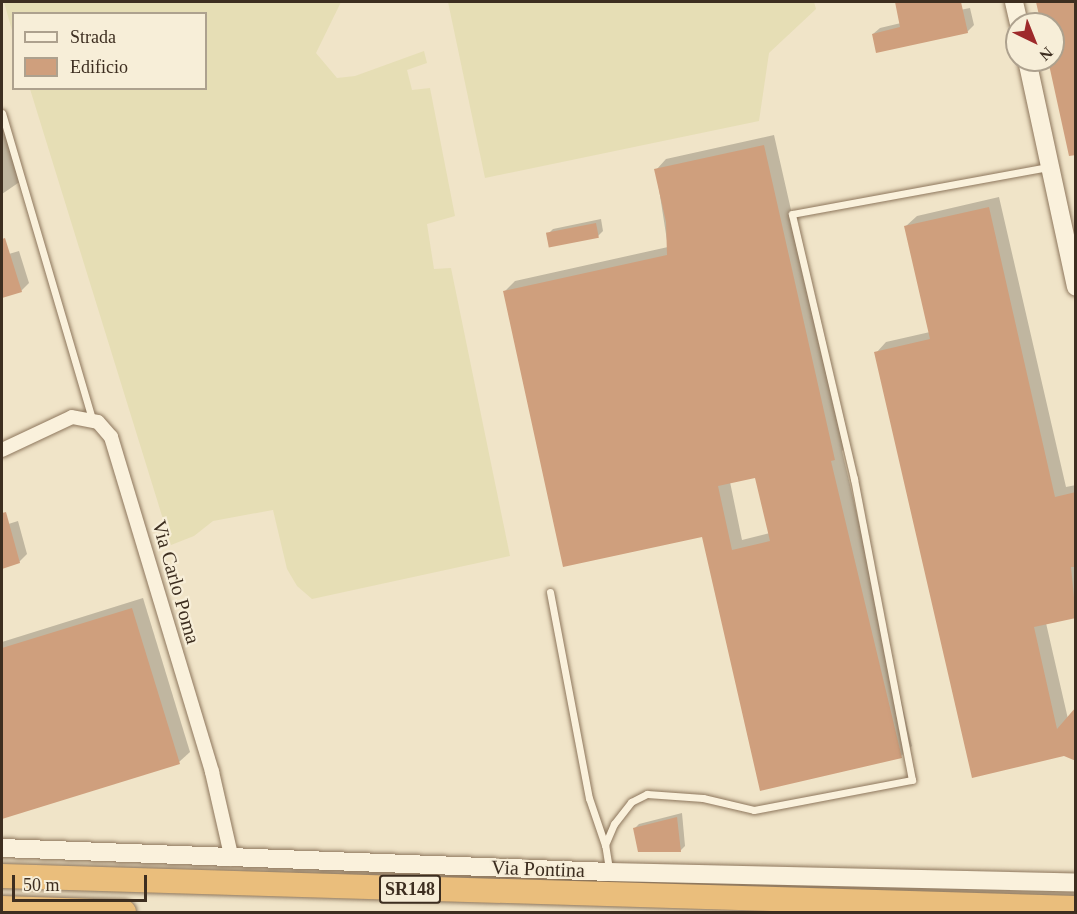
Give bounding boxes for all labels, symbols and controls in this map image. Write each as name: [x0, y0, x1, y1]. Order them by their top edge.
legend: [12, 12, 207, 90]
north arrow: [1005, 12, 1065, 72]
text: Strada: [70, 27, 116, 47]
text: N: [1036, 44, 1056, 64]
text: Edificio: [70, 57, 128, 77]
street label: Via Carlo Poma: [147, 517, 205, 647]
street label: Via Pontina: [491, 855, 585, 883]
scale bar: [15, 863, 150, 901]
road number: SR148: [378, 874, 442, 904]
text: 50 m: [23, 875, 60, 895]

